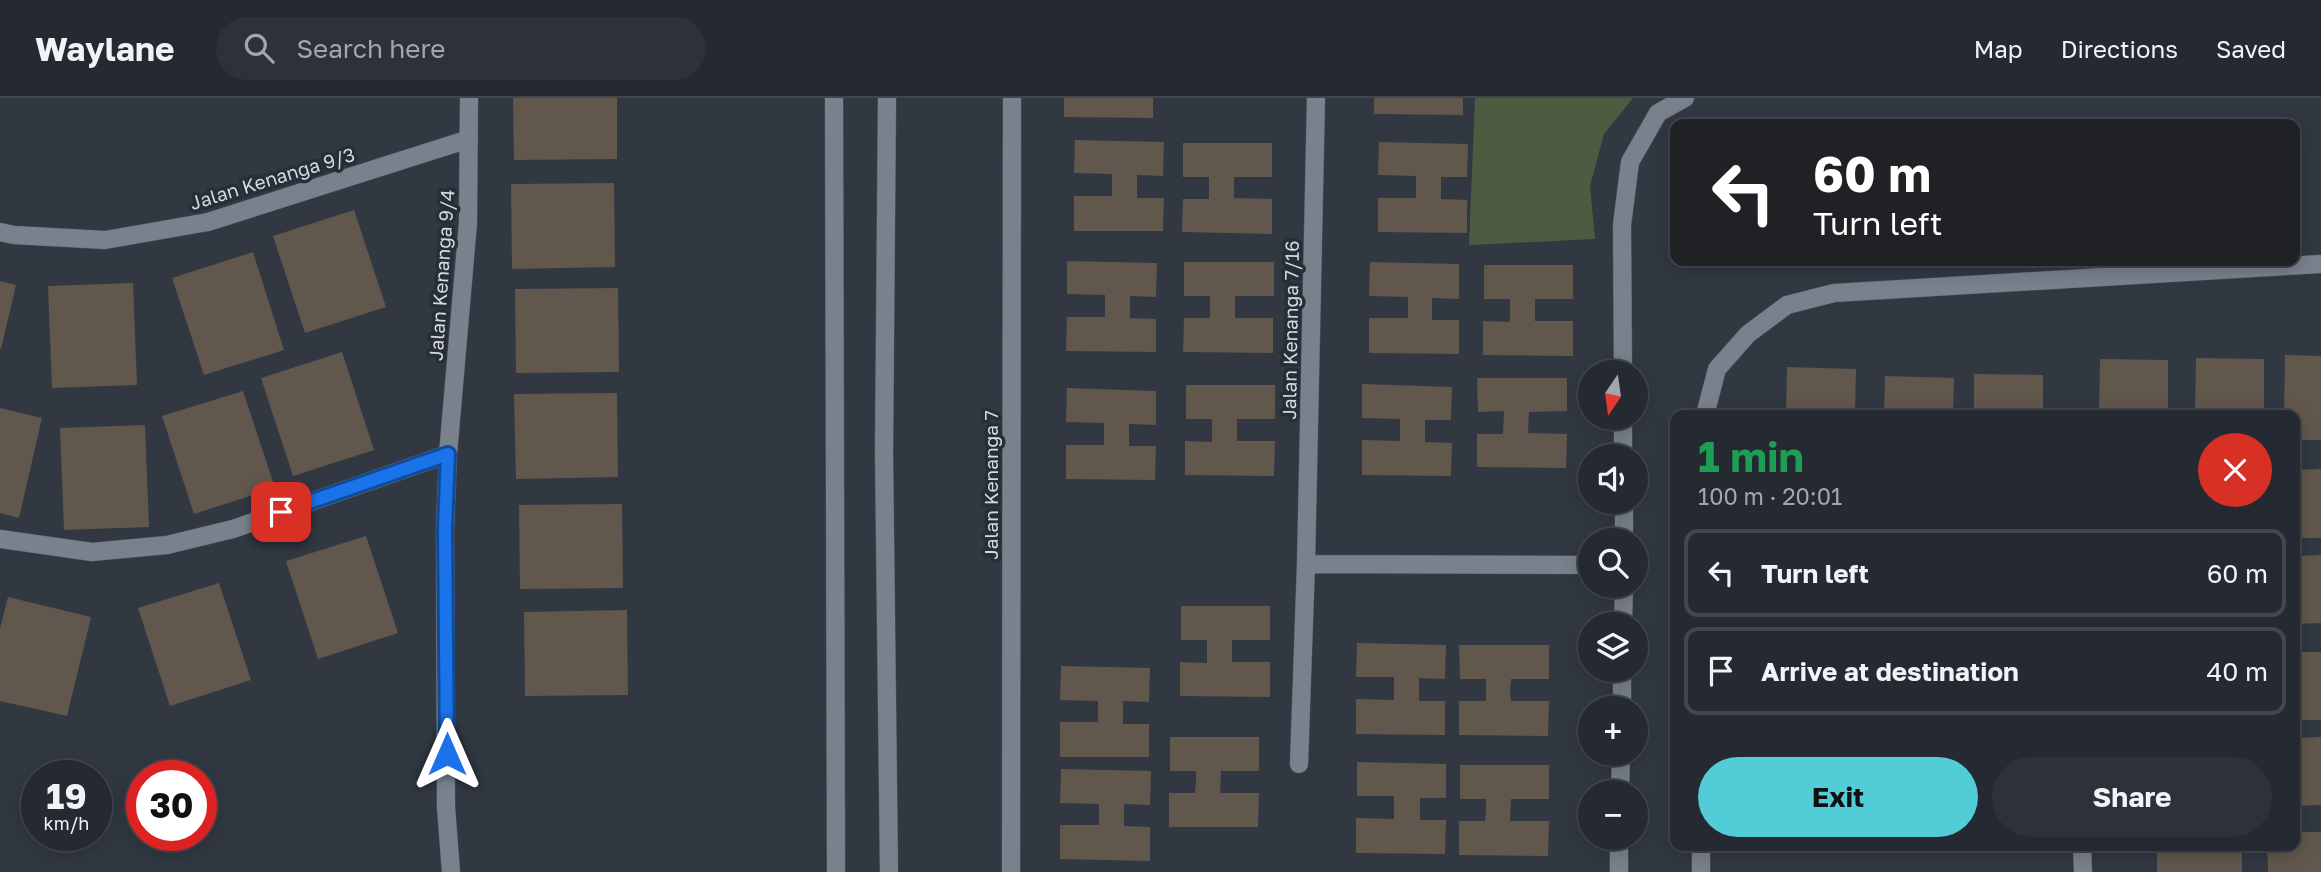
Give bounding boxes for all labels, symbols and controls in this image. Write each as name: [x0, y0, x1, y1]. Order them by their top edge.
search box: [216, 17, 706, 80]
text: Waylane: [35, 29, 174, 68]
icon: search: [240, 29, 278, 67]
text: Search here: [296, 33, 445, 64]
text: Map: [1974, 34, 2023, 63]
text: Directions: [2061, 34, 2178, 63]
text: Saved: [2216, 34, 2286, 63]
street label: Jalan Kenanga 9/3: [187, 142, 357, 214]
text: 60 m: [1813, 144, 1931, 203]
icon: left: [1698, 147, 1789, 238]
street label: Jalan Kenanga 9/4: [424, 189, 458, 361]
text: Turn left: [1813, 204, 1942, 242]
street label: Jalan Kenanga 7/16: [1277, 240, 1303, 420]
north arrow: [1578, 360, 1648, 430]
map controls: [1578, 360, 1648, 850]
street label: Jalan Kenanga 7: [979, 410, 1002, 560]
text: 1 min: [1698, 431, 1804, 481]
button: close: [2198, 433, 2272, 507]
button: sound: [1578, 444, 1648, 514]
pin: [251, 482, 311, 542]
text: 100 m · 20:01: [1698, 482, 1842, 510]
icon: arrive: [262, 493, 300, 531]
button: search: [1578, 528, 1648, 598]
icon: left: [1702, 554, 1740, 592]
text: Turn left: [1761, 558, 1869, 589]
text: 60 m: [2207, 558, 2268, 589]
button: layers: [1578, 612, 1648, 682]
icon: arrive: [1702, 652, 1740, 690]
text: Arrive at destination: [1761, 656, 2019, 687]
text: 40 m: [2207, 656, 2268, 687]
button: +: [1578, 696, 1648, 766]
position arrow: [410, 717, 484, 791]
button: Exit: [1698, 757, 1978, 837]
button: Share: [1992, 757, 2272, 837]
speed limit sign: 30: [126, 760, 217, 851]
text: 19: [46, 775, 87, 817]
button: −: [1578, 780, 1648, 850]
text: km/h: [44, 812, 89, 834]

